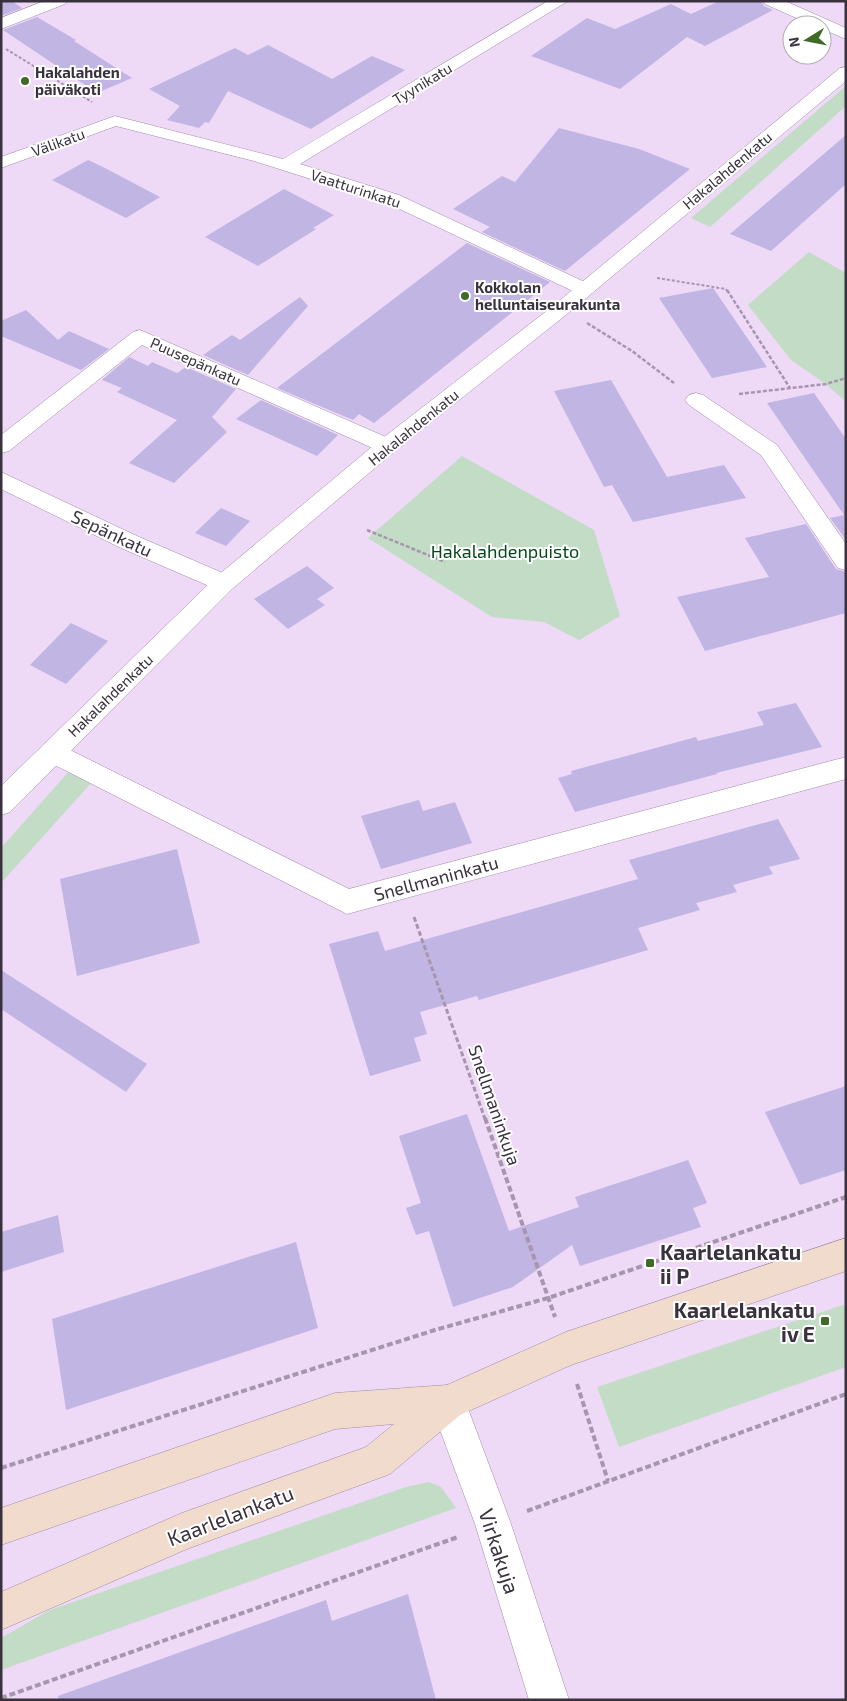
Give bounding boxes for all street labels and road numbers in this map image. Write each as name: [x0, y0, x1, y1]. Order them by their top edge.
street label: Tyynikatu: [389, 58, 455, 108]
street label: Välikatu: [29, 124, 87, 160]
street label: Hakalahdenkatu: [679, 127, 775, 213]
street label: Vaatturinkatu: [309, 165, 403, 211]
street label: Puusepänkatu: [148, 333, 244, 389]
street label: Hakalahdenkatu: [364, 385, 462, 469]
street label: Sepänkatu: [68, 505, 156, 561]
street label: Hakalahdenkatu: [64, 650, 156, 740]
street label: Snellmaninkatu: [371, 851, 501, 905]
street label: Snellmaninkuja: [464, 1042, 526, 1168]
street label: Kaarlelankatu: [163, 1479, 297, 1551]
street label: Virkakuja: [474, 1505, 525, 1597]

